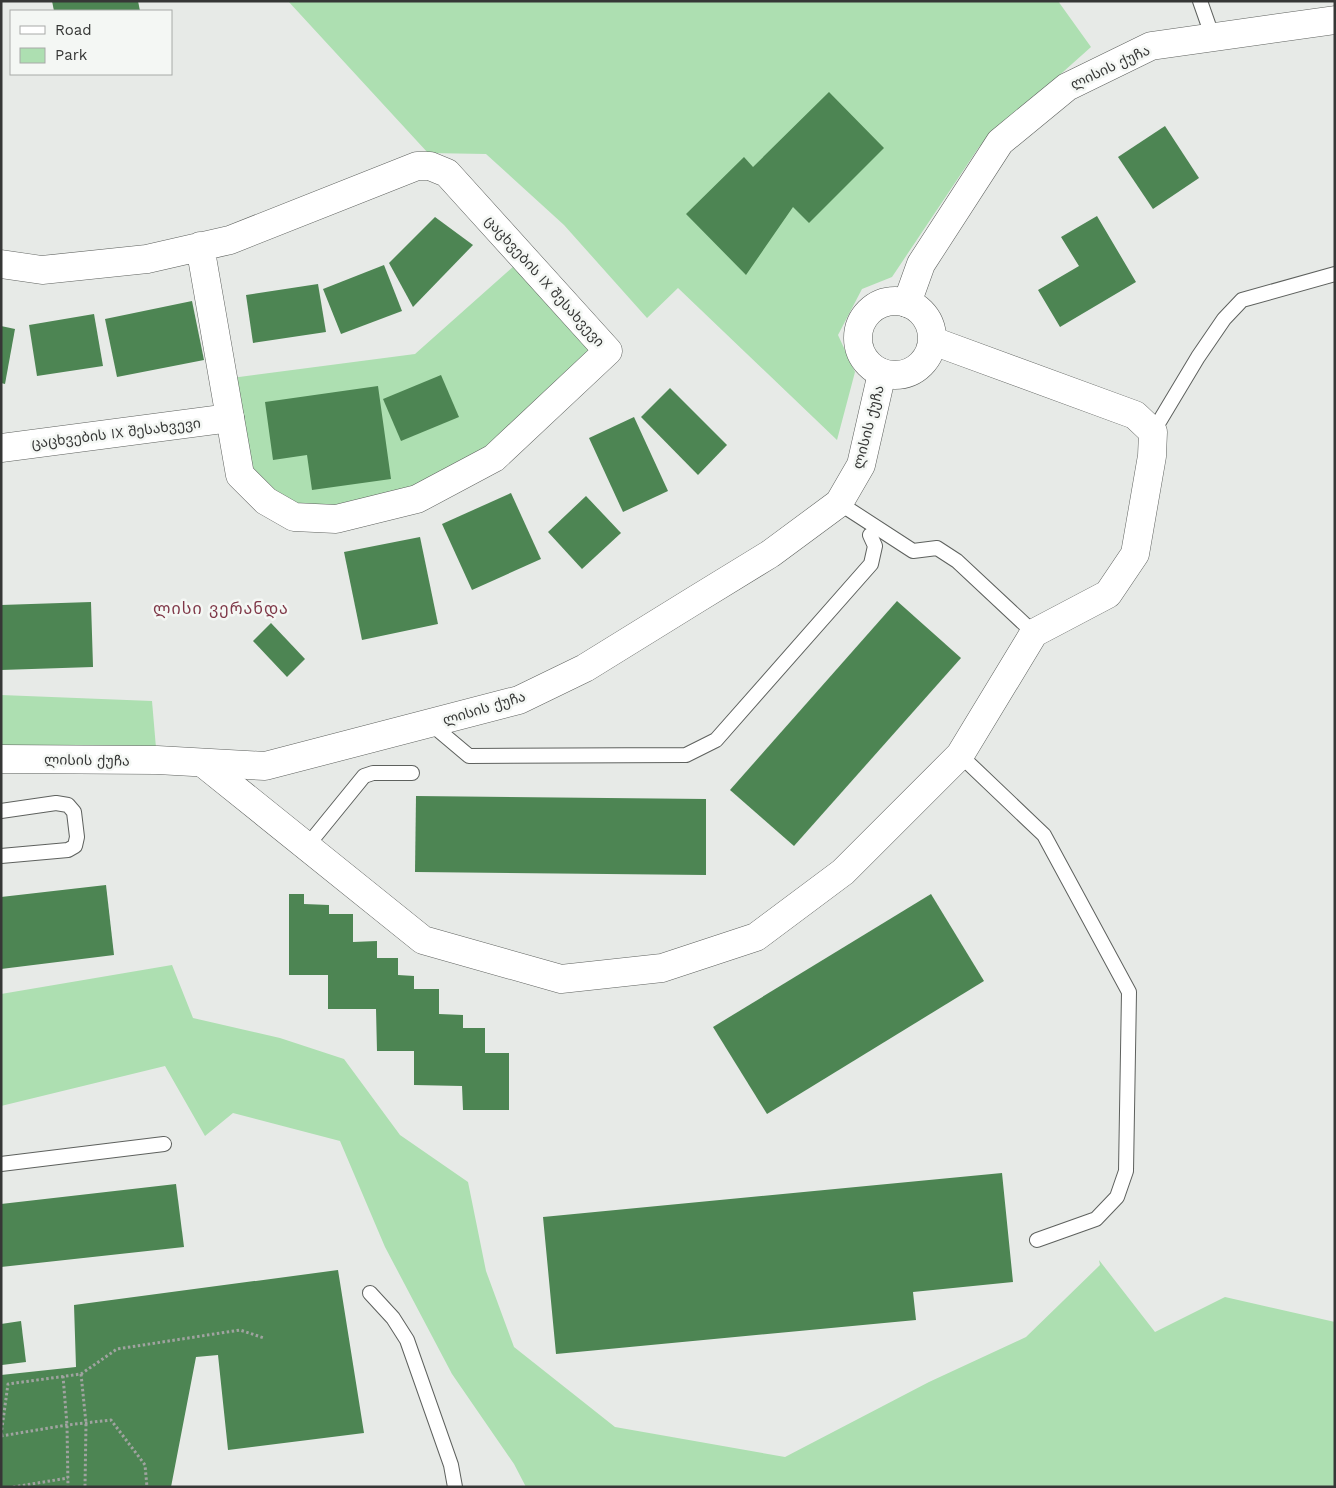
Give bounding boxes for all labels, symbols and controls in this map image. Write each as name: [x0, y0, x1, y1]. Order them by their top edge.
legend: [10, 10, 172, 75]
text: Road: [55, 21, 92, 39]
street label: ლისის ქუჩა: [1068, 42, 1153, 93]
text: Park: [55, 46, 88, 64]
street label: ცაცხვების IX შესახვევი: [481, 212, 608, 350]
street label: ლისის ქუჩა: [849, 384, 888, 471]
street label: ცაცხვების IX შესახვევი: [30, 415, 202, 452]
district label: ლისი ვერანდა: [153, 599, 289, 619]
street label: ლისის ქუჩა: [441, 688, 528, 729]
street label: ლისის ქუჩა: [44, 751, 130, 770]

